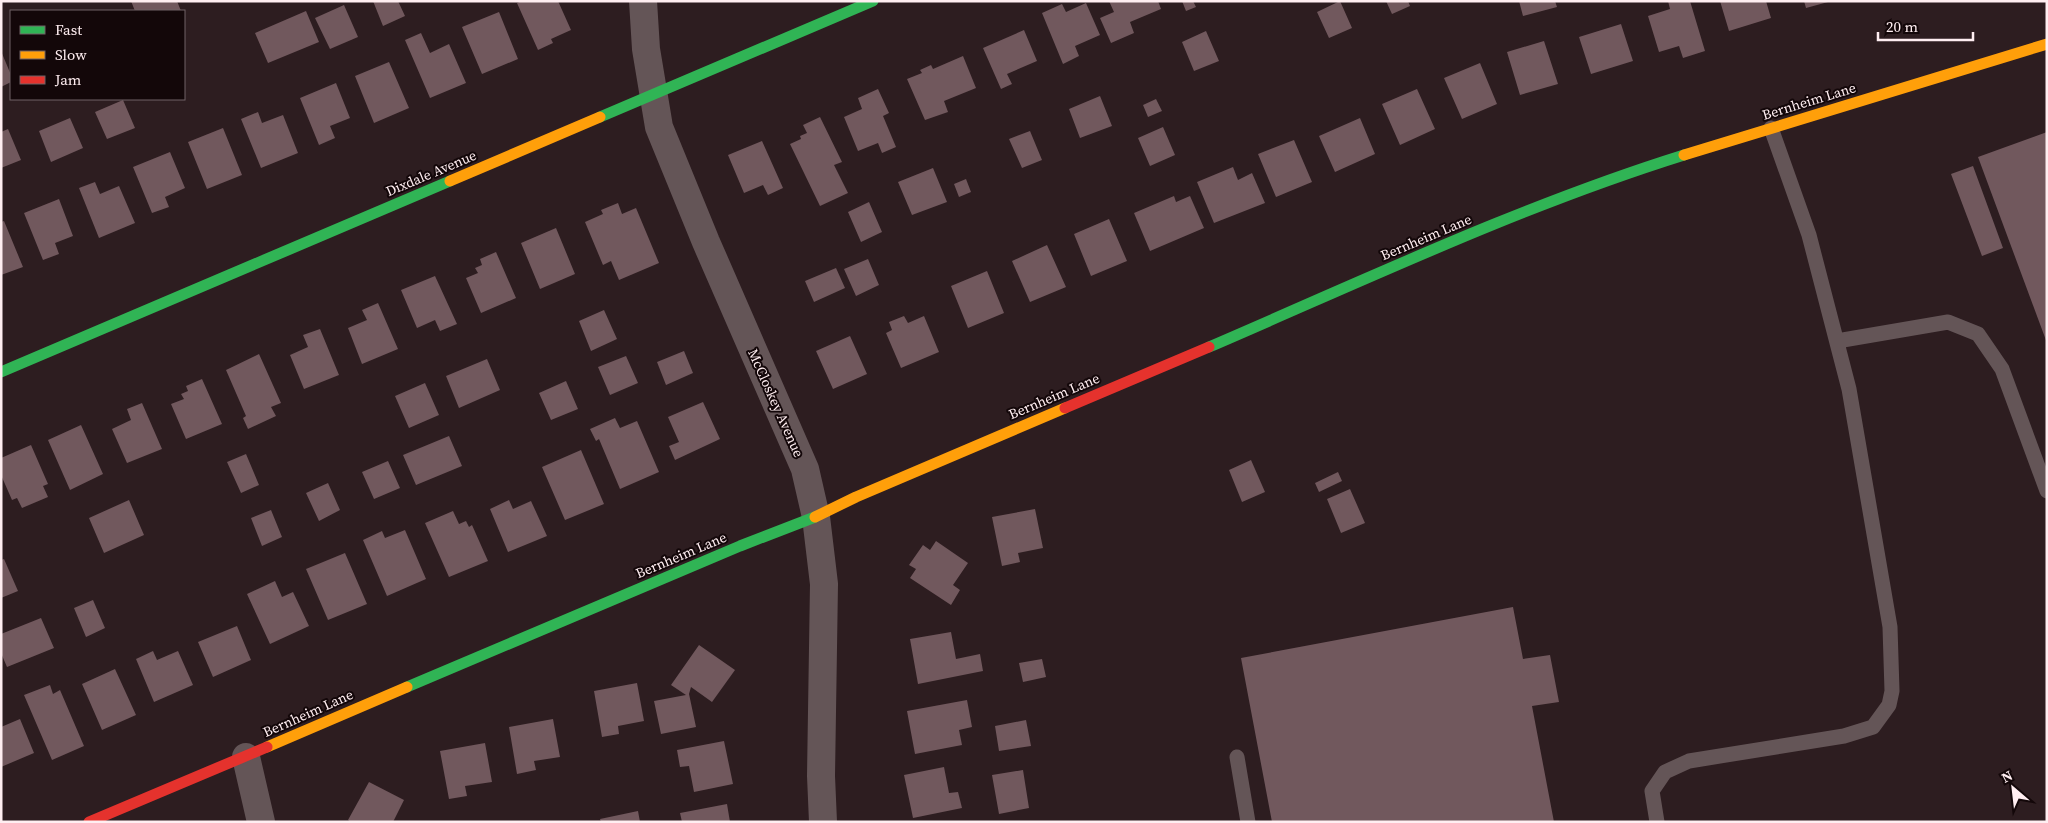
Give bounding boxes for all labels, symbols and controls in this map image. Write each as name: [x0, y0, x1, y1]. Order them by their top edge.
legend: [10, 10, 185, 100]
scale bar: [1878, 10, 1973, 42]
text: 20 m: [1886, 16, 1918, 37]
text: Fast: [55, 19, 82, 40]
text: Slow: [55, 44, 87, 65]
text: Jam: [54, 69, 82, 90]
street label: Bernheim Lane: [1760, 77, 1858, 125]
street label: Dixdale Avenue: [383, 145, 479, 201]
street label: Bernheim Lane: [1377, 209, 1475, 265]
street label: McCloskey Avenue: [743, 346, 809, 460]
street label: Bernheim Lane: [1005, 368, 1103, 424]
street label: Bernheim Lane: [632, 527, 730, 583]
street label: Bernheim Lane: [260, 684, 356, 742]
north arrow: [1988, 763, 2038, 813]
text: N: [1998, 765, 2016, 788]

